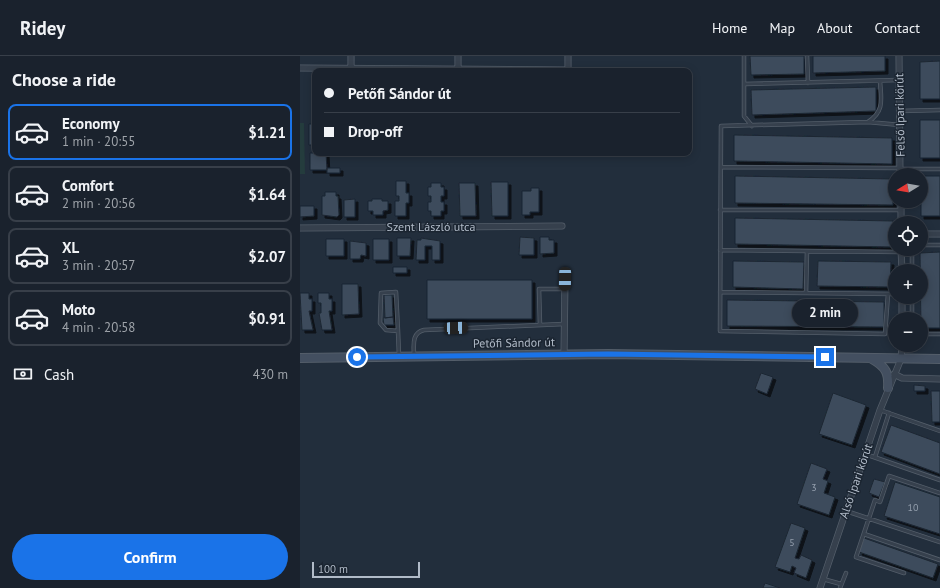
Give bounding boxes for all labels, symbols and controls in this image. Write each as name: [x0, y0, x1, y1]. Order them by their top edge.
text: Ridey: [20, 16, 65, 40]
text: Home: [712, 19, 747, 37]
text: Map: [769, 19, 795, 37]
text: About: [817, 19, 853, 37]
text: Contact: [875, 19, 920, 37]
text: Choose a ride: [12, 68, 116, 91]
street label: Felső Ipari körút: [891, 73, 908, 157]
text: Petőfi Sándor út: [348, 84, 451, 103]
icon: car: [14, 114, 50, 150]
text: Economy: [62, 114, 120, 133]
text: Drop-off: [348, 122, 402, 141]
text: $1.21: [248, 123, 286, 142]
text: 1 min · 20:55: [62, 133, 135, 150]
north arrow: [888, 168, 928, 208]
map controls: [888, 168, 928, 352]
icon: car: [14, 176, 50, 212]
text: Comfort: [62, 176, 114, 195]
text: $1.64: [248, 185, 286, 204]
text: 2 min · 20:56: [62, 195, 135, 212]
button: locate: [888, 216, 928, 256]
street label: Szent László utca: [387, 219, 476, 234]
icon: car: [14, 238, 50, 274]
text: XL: [62, 238, 79, 257]
text: $2.07: [248, 247, 286, 266]
text: 3 min · 20:57: [62, 257, 135, 274]
button: +: [888, 264, 928, 304]
car: [559, 267, 571, 291]
callout: 2 min: [792, 299, 858, 327]
icon: car: [14, 300, 50, 336]
text: Moto: [62, 300, 95, 319]
text: 2 min: [809, 304, 841, 321]
text: $0.91: [248, 309, 286, 328]
button: −: [888, 312, 928, 352]
text: 4 min · 20:58: [62, 319, 135, 336]
car: [444, 322, 468, 334]
street label: Petőfi Sándor út: [473, 334, 555, 351]
route start: [348, 348, 366, 366]
route end: [816, 348, 834, 366]
icon: cash: [12, 363, 34, 385]
text: Cash: [44, 365, 74, 384]
text: 430 m: [253, 366, 288, 383]
street label: Alsó Ipari körút: [836, 441, 875, 520]
house number: 3: [811, 481, 817, 494]
house number: 10: [908, 501, 919, 514]
button: Confirm: [12, 534, 288, 580]
house number: 5: [789, 536, 795, 549]
scale bar: [312, 560, 420, 579]
text: 100 m: [318, 562, 348, 576]

